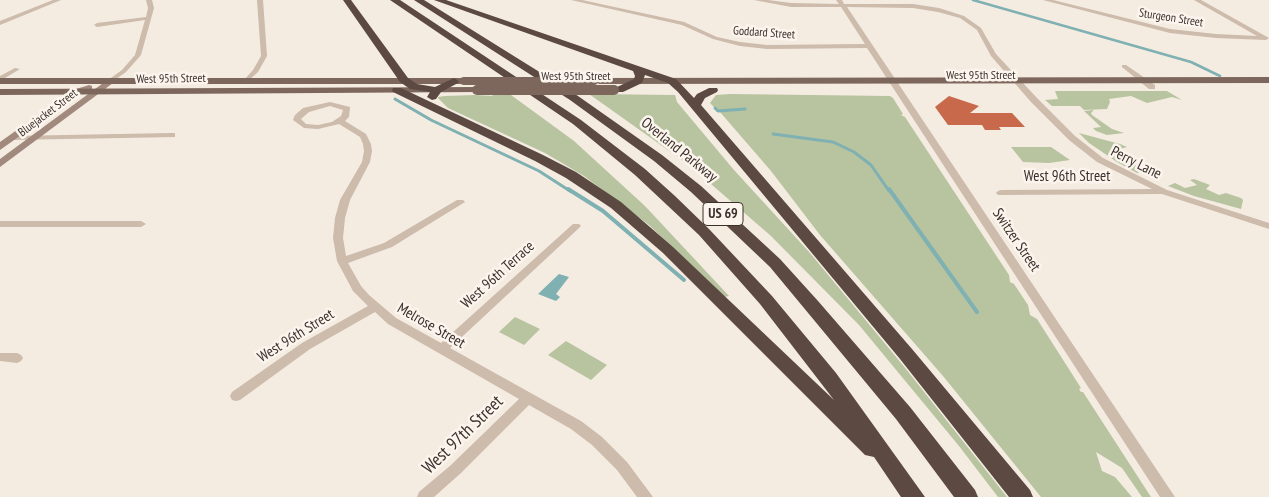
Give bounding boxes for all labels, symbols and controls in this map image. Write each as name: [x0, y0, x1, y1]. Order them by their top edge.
street label: Sturgeon Street: [1138, 6, 1204, 30]
street label: Goddard Street: [732, 24, 796, 42]
street label: West 95th Street: [946, 69, 1016, 83]
street label: West 95th Street: [541, 70, 611, 84]
street label: West 95th Street: [136, 71, 206, 87]
street label: Bluejacket Street: [16, 86, 80, 140]
street label: Overland Parkway: [637, 114, 721, 186]
street label: Perry Lane: [1108, 143, 1164, 183]
street label: West 96th Street: [1024, 168, 1110, 186]
road number: US 69: [703, 202, 743, 225]
street label: Switzer Street: [988, 205, 1044, 275]
street label: West 96th Terrace: [458, 237, 538, 313]
street label: Melrose Street: [394, 299, 468, 353]
street label: West 96th Street: [255, 305, 337, 367]
street label: West 97th Street: [418, 391, 508, 479]

